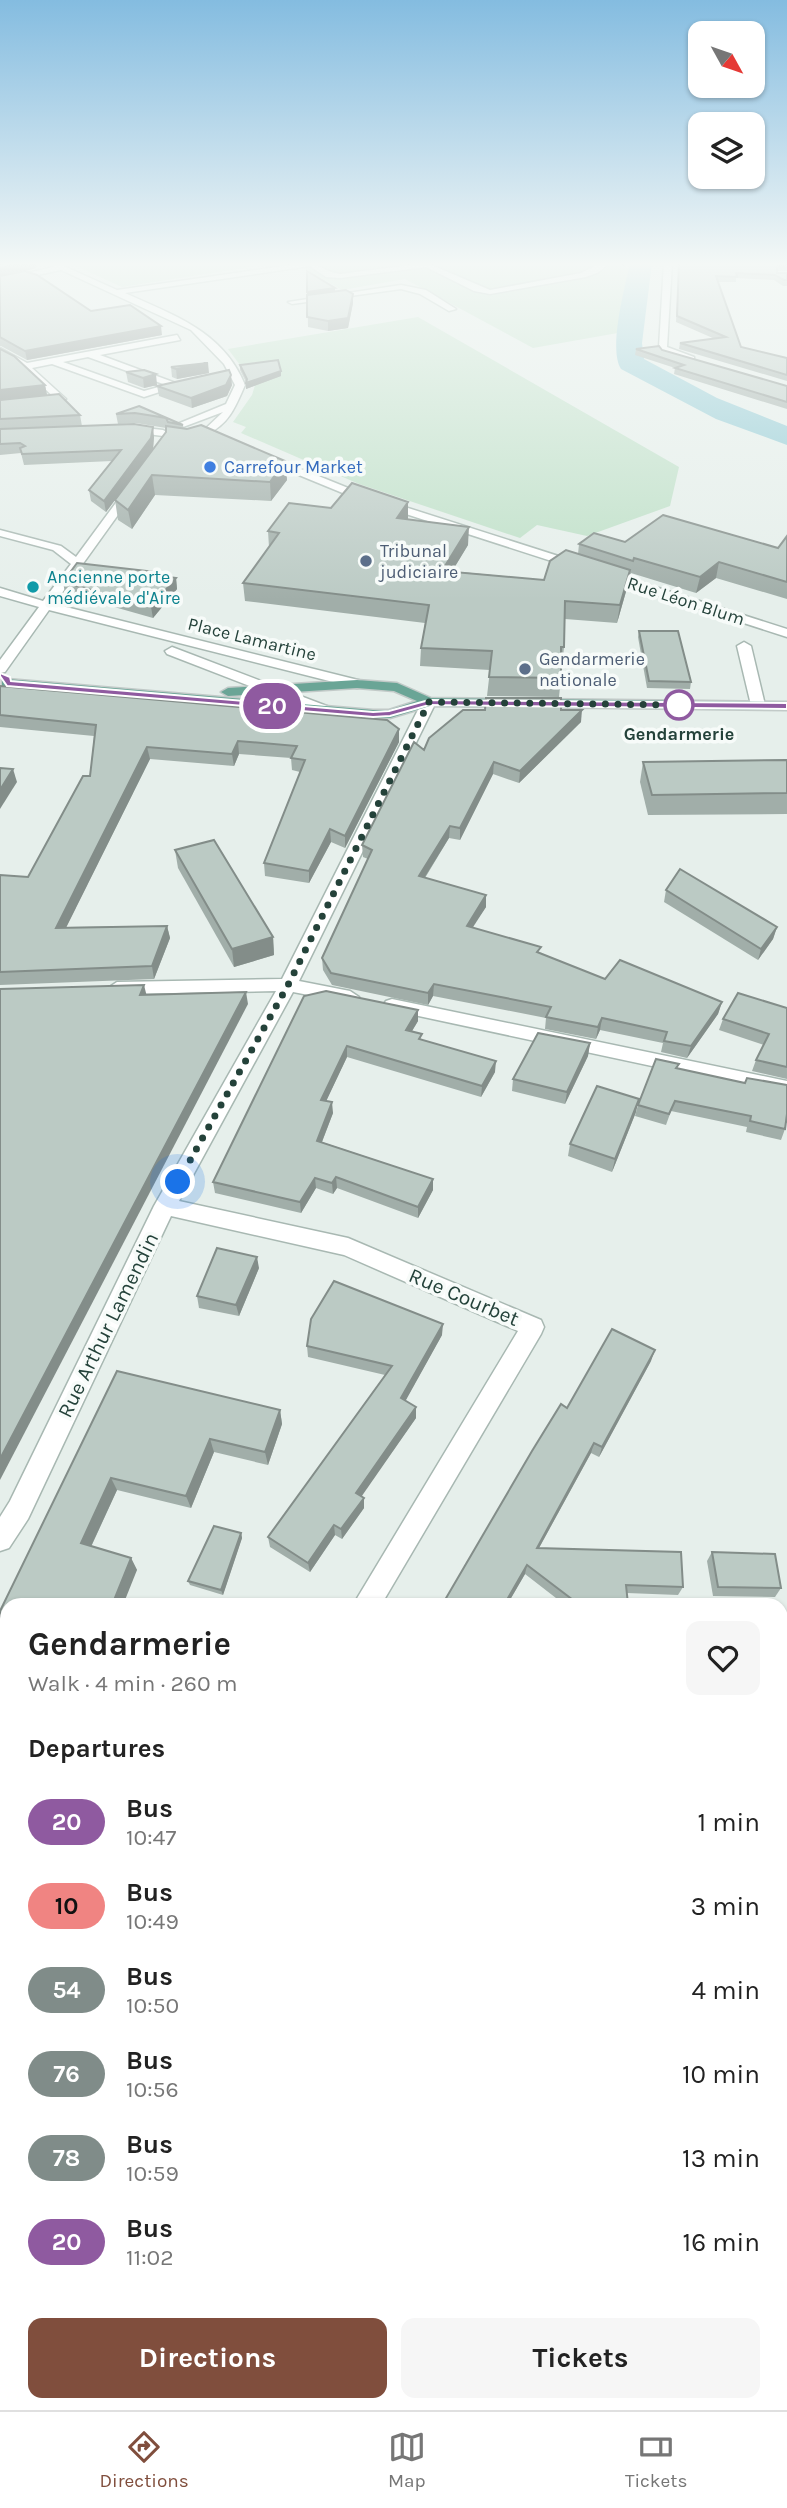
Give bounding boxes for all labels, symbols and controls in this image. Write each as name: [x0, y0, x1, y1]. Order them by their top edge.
north arrow: [688, 21, 765, 98]
map controls: [688, 21, 765, 189]
button: layers: [688, 112, 765, 189]
place label: Carrefour Market: [224, 456, 363, 478]
marker: Carrefour Market: [202, 459, 218, 475]
place label: Tribunal judiciaire: [378, 540, 458, 583]
marker: Tribunal judiciaire: [358, 553, 374, 569]
place label: Ancienne porte médiévale d'Aire: [47, 566, 180, 609]
street label: Rue Léon Blum: [625, 572, 747, 630]
marker: Ancienne porte médiévale d'Aire: [25, 579, 41, 595]
street label: Place Lamartine: [186, 612, 318, 666]
place label: Gendarmerie nationale: [539, 648, 645, 691]
marker: Gendarmerie nationale: [517, 661, 533, 677]
line badge: 20: [240, 683, 304, 729]
marker: Gendarmerie: [664, 690, 694, 720]
text: 20: [257, 692, 287, 720]
place label: Gendarmerie: [624, 723, 734, 745]
your location: [160, 1164, 195, 1199]
street label: Rue Arthur Lamendin: [53, 1229, 163, 1421]
street label: Rue Courbet: [405, 1263, 523, 1331]
button: heart: [686, 1621, 760, 1695]
text: Gendarmerie: [28, 1625, 231, 1663]
text: Walk · 4 min · 260 m: [28, 1670, 238, 1697]
text: Departures: [28, 1733, 165, 1764]
text: Bus: [126, 1793, 173, 1824]
text: 1 min: [697, 1807, 760, 1838]
text: 20: [52, 1808, 81, 1836]
text: 10:47: [126, 1824, 176, 1851]
text: Bus: [126, 1877, 173, 1908]
text: 3 min: [691, 1891, 760, 1922]
text: 10: [55, 1892, 78, 1920]
text: 10:49: [126, 1908, 179, 1935]
text: Bus: [126, 1961, 173, 1992]
text: 4 min: [692, 1975, 760, 2006]
text: 54: [52, 1976, 81, 2004]
text: 10:50: [126, 1992, 179, 2019]
text: Bus: [126, 2045, 173, 2076]
text: 10 min: [682, 2059, 760, 2090]
text: 76: [53, 2060, 80, 2088]
text: 10:56: [126, 2076, 179, 2103]
text: Bus: [126, 2129, 173, 2160]
text: 13 min: [682, 2143, 760, 2174]
text: 78: [53, 2144, 80, 2172]
text: 10:59: [126, 2160, 179, 2187]
text: Bus: [126, 2213, 173, 2244]
text: 16 min: [683, 2227, 760, 2258]
text: 20: [52, 2228, 81, 2256]
text: 11:02: [126, 2244, 173, 2271]
button: Directions: [28, 2318, 387, 2398]
button: Tickets: [401, 2318, 760, 2398]
tab: Directions: [100, 2428, 189, 2492]
tab: Map: [388, 2428, 426, 2492]
tab: Tickets: [625, 2428, 687, 2492]

